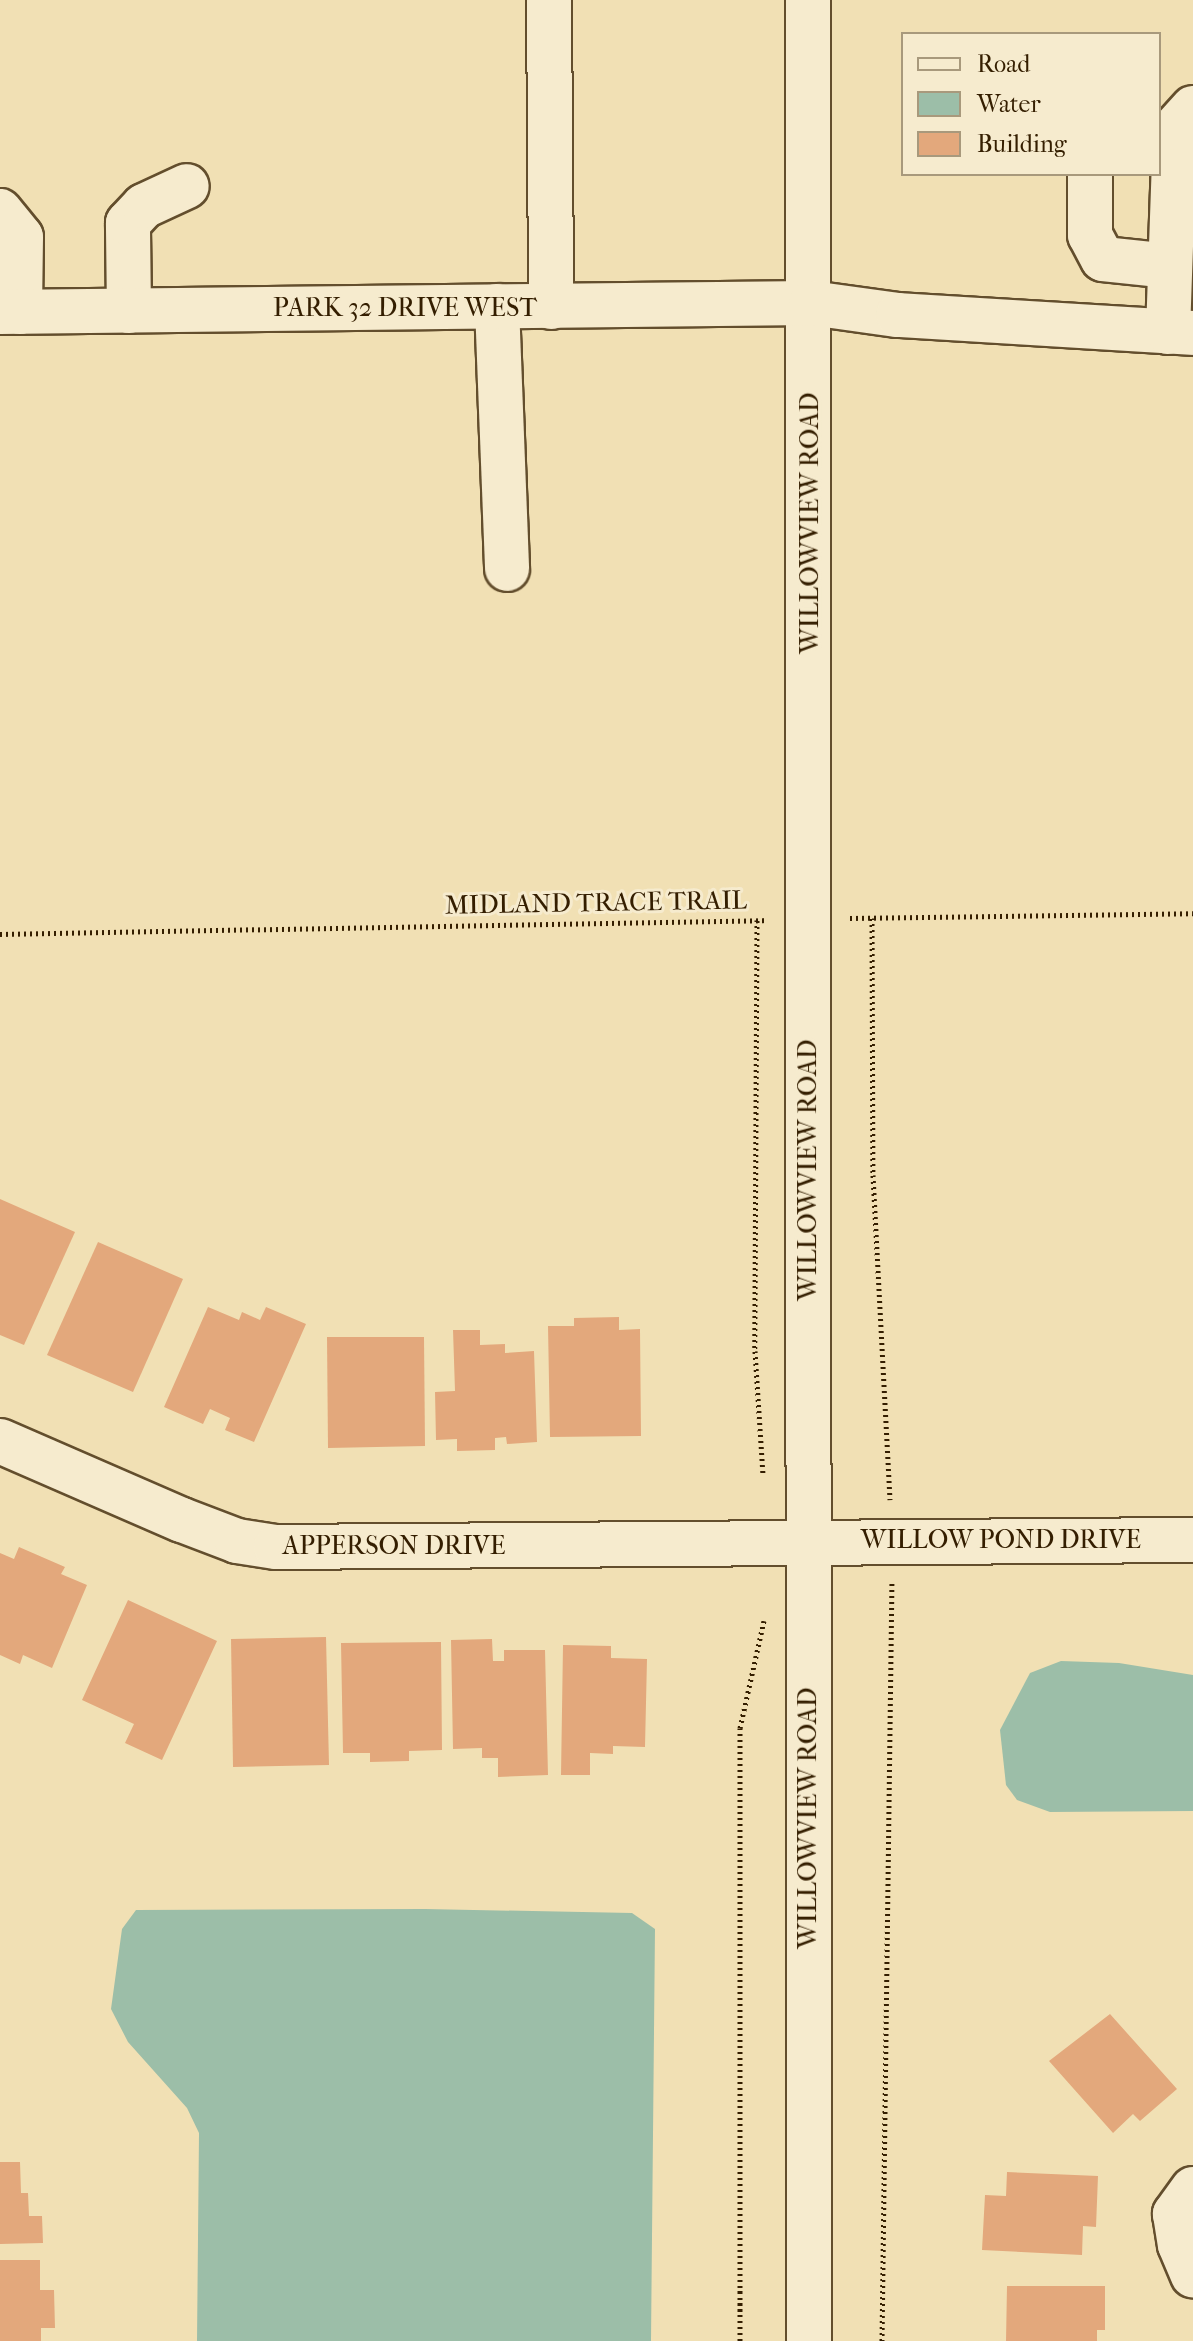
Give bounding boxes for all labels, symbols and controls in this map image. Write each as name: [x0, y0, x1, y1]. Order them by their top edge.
legend: [901, 32, 1161, 176]
text: Road: [977, 50, 1030, 78]
text: Water: [977, 90, 1041, 118]
text: Building: [977, 130, 1067, 158]
street label: PARK 32 DRIVE WEST: [273, 292, 537, 324]
street label: WILLOWVIEW ROAD: [794, 392, 826, 654]
street label: MIDLAND TRACE TRAIL: [445, 885, 747, 921]
street label: WILLOWVIEW ROAD: [792, 1039, 824, 1301]
street label: WILLOW POND DRIVE: [861, 1524, 1141, 1556]
street label: APPERSON DRIVE: [282, 1530, 506, 1562]
street label: WILLOWVIEW ROAD: [792, 1687, 824, 1949]

